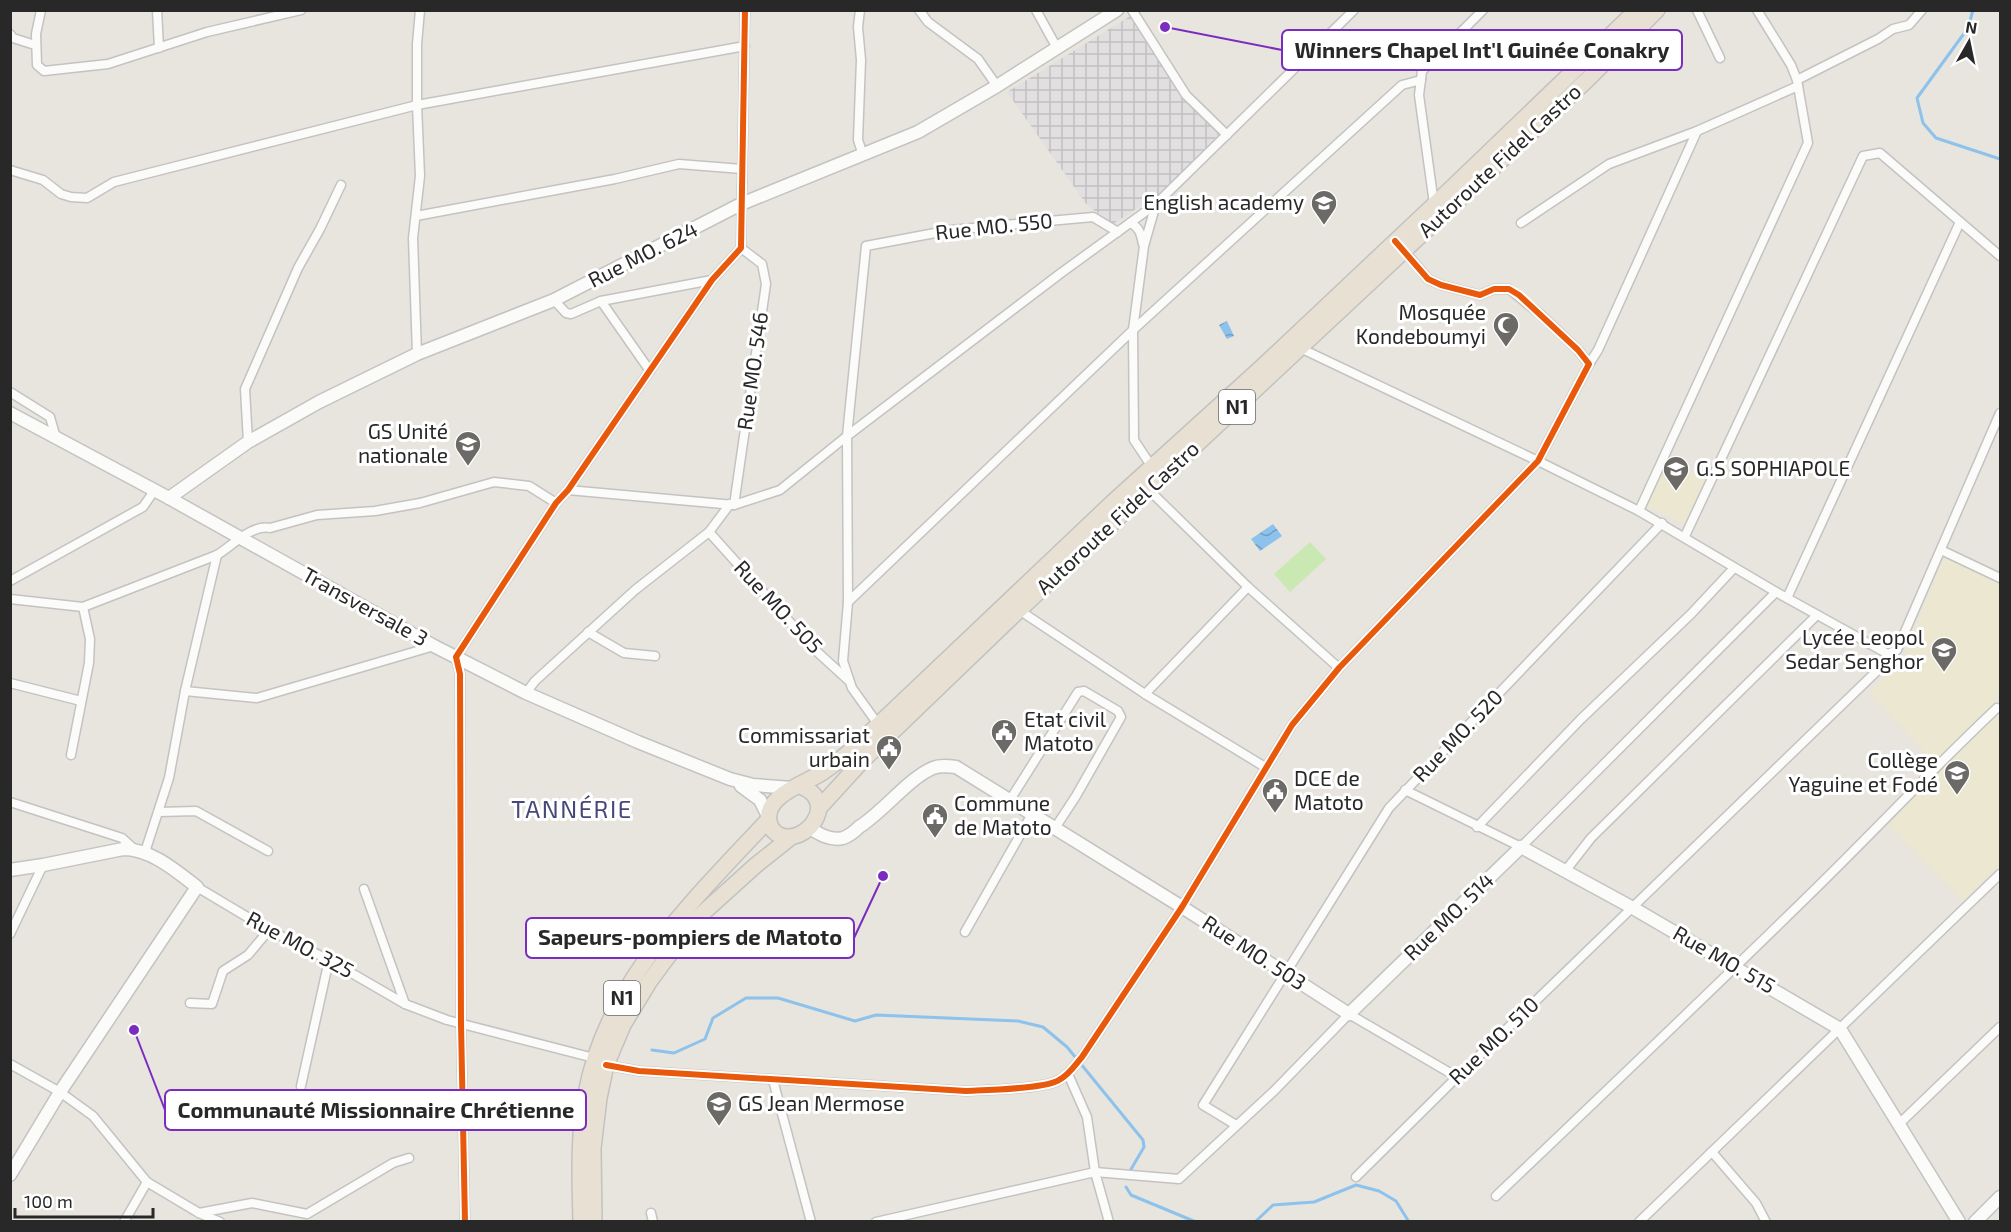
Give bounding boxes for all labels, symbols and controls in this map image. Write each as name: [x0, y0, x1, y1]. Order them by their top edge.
north arrow: [1939, 12, 1999, 72]
text: N: [1964, 16, 1979, 37]
callout: Winners Chapel Int'l Guinée Conakry: [1282, 30, 1682, 70]
text: Winners Chapel Int'l Guinée Conakry: [1295, 36, 1670, 63]
street label: Autoroute Fidel Castro: [1412, 78, 1586, 242]
school or university icon: English academy: [1309, 188, 1339, 226]
place label: English academy: [1143, 189, 1304, 214]
street label: Rue MO. 550: [934, 207, 1054, 244]
street label: Rue MO. 624: [583, 215, 701, 292]
place label: Mosquée Kondeboumyi: [1356, 299, 1486, 348]
street label: Rue MO. 546: [731, 310, 772, 431]
mosque icon: Mosquée Kondeboumyi: [1491, 310, 1521, 348]
road number: N1: [1219, 390, 1255, 424]
place label: GS Unité nationale: [358, 418, 448, 467]
school or university icon: GS Unité nationale: [453, 429, 483, 467]
street label: Autoroute Fidel Castro: [1030, 435, 1204, 599]
school or university icon: G.S SOPHIAPOLE: [1661, 454, 1691, 492]
place label: G.S SOPHIAPOLE: [1696, 455, 1850, 480]
street label: Rue MO. 505: [730, 554, 828, 658]
street label: Transversale 3: [299, 561, 433, 651]
place label: Lycée Leopol Sedar Senghor: [1785, 624, 1925, 673]
school or university icon: Lycée Leopol Sedar Senghor: [1929, 635, 1959, 673]
street label: Rue MO. 520: [1407, 684, 1507, 786]
place label: Etat civil Matoto: [1024, 706, 1107, 755]
public building icon: Etat civil Matoto: [989, 717, 1019, 755]
place label: Commissariat urbain: [738, 722, 870, 771]
public building icon: Commissariat urbain: [874, 733, 904, 771]
place label: Collège Yaguine et Fodé: [1788, 747, 1938, 796]
school or university icon: Collège Yaguine et Fodé: [1942, 758, 1972, 796]
place label: DCE de Matoto: [1294, 765, 1364, 814]
public building icon: DCE de Matoto: [1260, 776, 1290, 814]
place label: Commune de Matoto: [954, 790, 1052, 839]
district label: TANNÉRIE: [511, 794, 633, 823]
public building icon: Commune de Matoto: [920, 801, 950, 839]
street label: Rue MO. 514: [1398, 867, 1498, 965]
street label: Rue MO. 325: [243, 905, 358, 982]
street label: Rue MO. 503: [1198, 909, 1311, 994]
callout: Sapeurs-pompiers de Matoto: [526, 918, 854, 958]
street label: Rue MO. 515: [1669, 919, 1780, 998]
text: Sapeurs-pompiers de Matoto: [538, 923, 842, 949]
road number: N1: [604, 981, 640, 1015]
street label: Rue MO. 510: [1443, 991, 1543, 1089]
school or university icon: GS Jean Mermose: [704, 1089, 734, 1127]
callout: Communauté Missionnaire Chrétienne: [165, 1090, 586, 1130]
place label: GS Jean Mermose: [738, 1090, 904, 1115]
text: Communauté Missionnaire Chrétienne: [178, 1096, 574, 1122]
scale bar: [15, 1181, 153, 1219]
text: 100 m: [24, 1190, 73, 1212]

